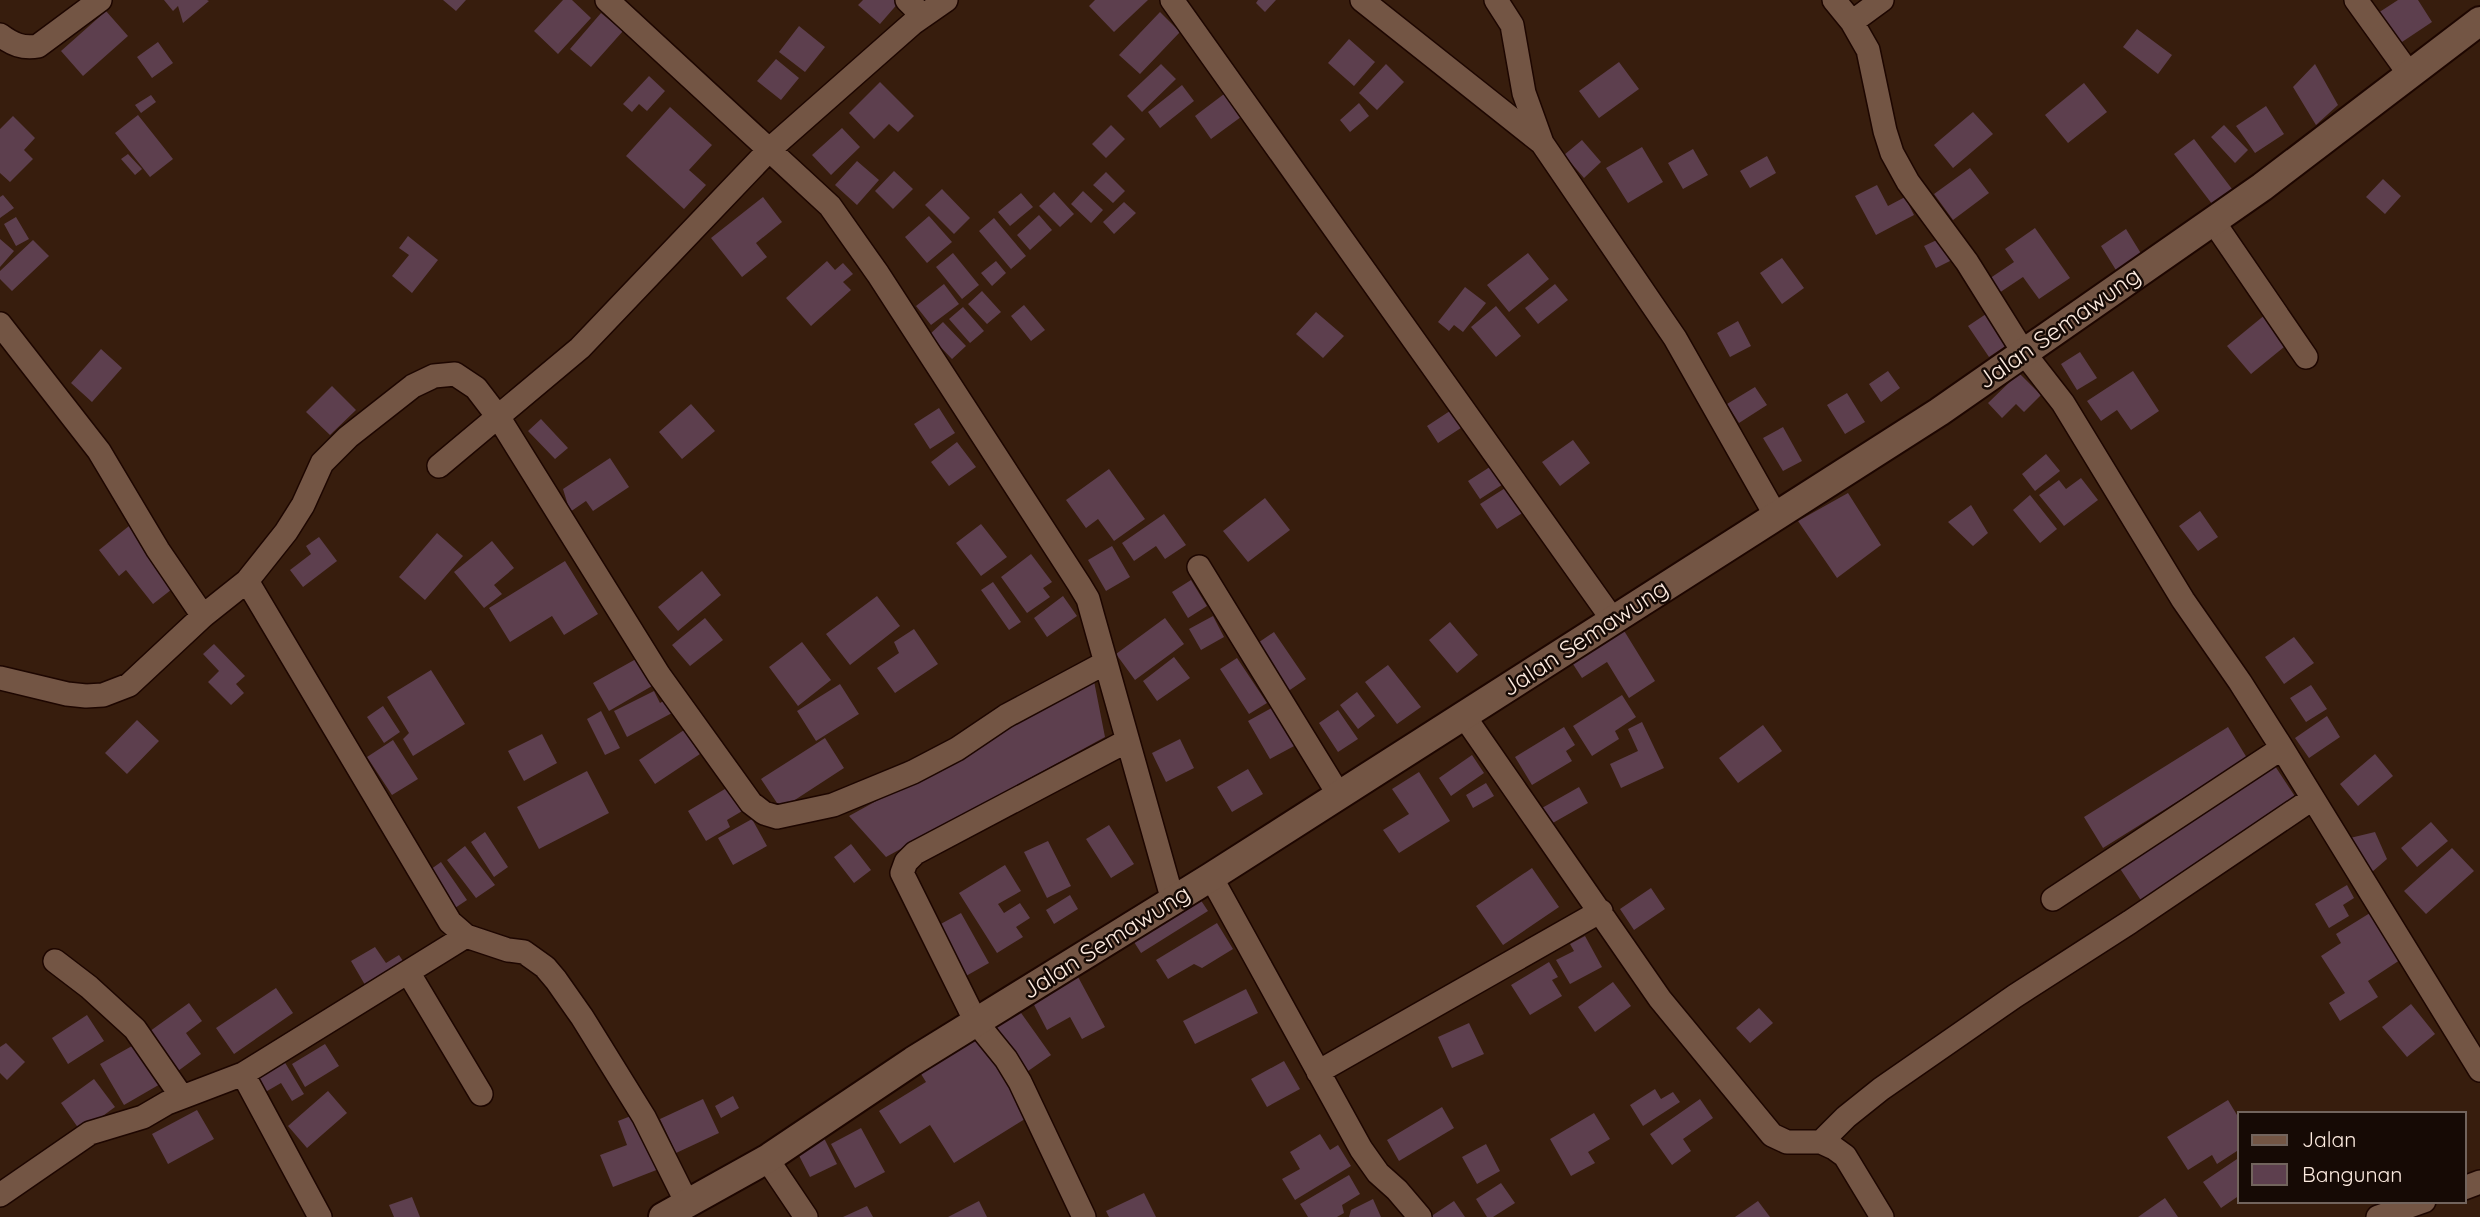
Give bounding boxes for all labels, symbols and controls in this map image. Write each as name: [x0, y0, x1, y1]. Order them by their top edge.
street label: Jalan Semawung: [1971, 260, 2146, 395]
street label: Jalan Semawung: [1495, 572, 1673, 702]
street label: Jalan Semawung: [1016, 877, 1195, 1005]
legend: [2238, 1112, 2466, 1203]
text: Jalan: [2302, 1126, 2356, 1152]
text: Bangunan: [2302, 1161, 2402, 1187]

